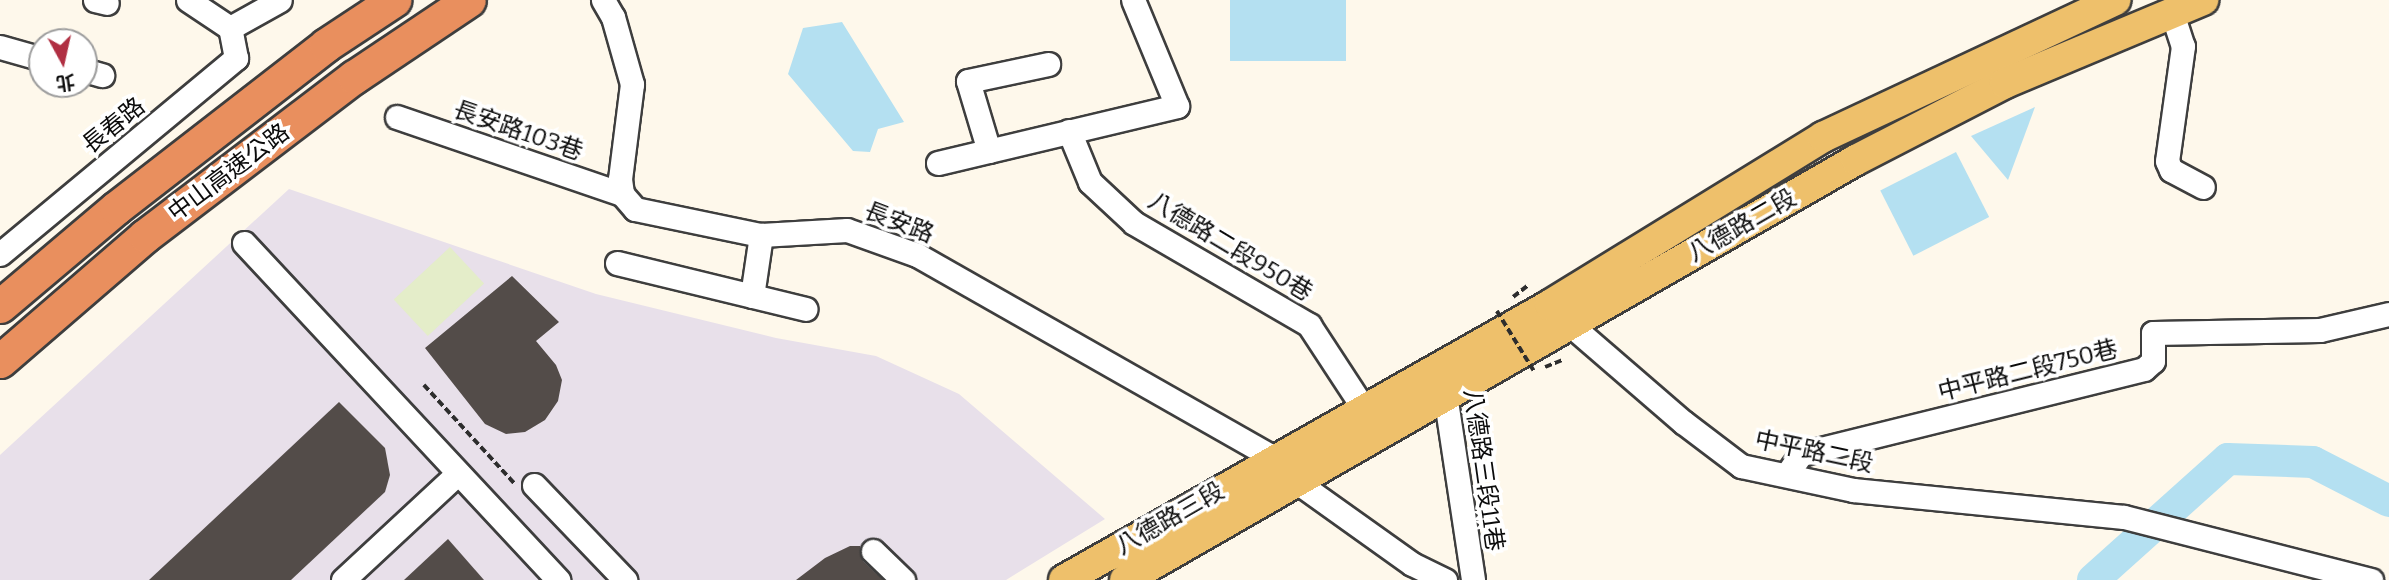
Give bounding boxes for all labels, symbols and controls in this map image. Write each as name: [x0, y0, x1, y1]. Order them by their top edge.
north arrow: [28, 28, 98, 98]
text: 北: [55, 70, 77, 95]
street label: 長春路: [77, 92, 151, 160]
street label: 長安路103巷: [450, 95, 586, 167]
street label: 中山高速公路: [163, 118, 295, 228]
street label: 八德路二段: [1683, 184, 1801, 268]
street label: 八德路二段950巷: [1143, 187, 1317, 307]
street label: 長安路: [860, 197, 938, 249]
street label: 中平路二段750巷: [1935, 335, 2121, 407]
street label: 八德路三段11巷: [1457, 387, 1509, 553]
street label: 中平路二段: [1752, 425, 1876, 479]
street label: 八德路三段: [1111, 477, 1229, 561]

